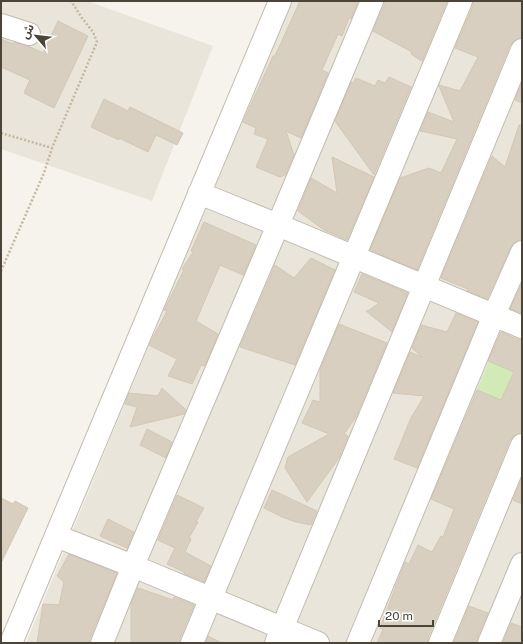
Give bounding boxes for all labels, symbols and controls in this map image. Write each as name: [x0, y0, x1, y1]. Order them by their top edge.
north arrow: [16, 16, 56, 56]
text: ش: [18, 22, 37, 41]
scale bar: [379, 602, 433, 628]
text: 20 m: [385, 609, 413, 623]

